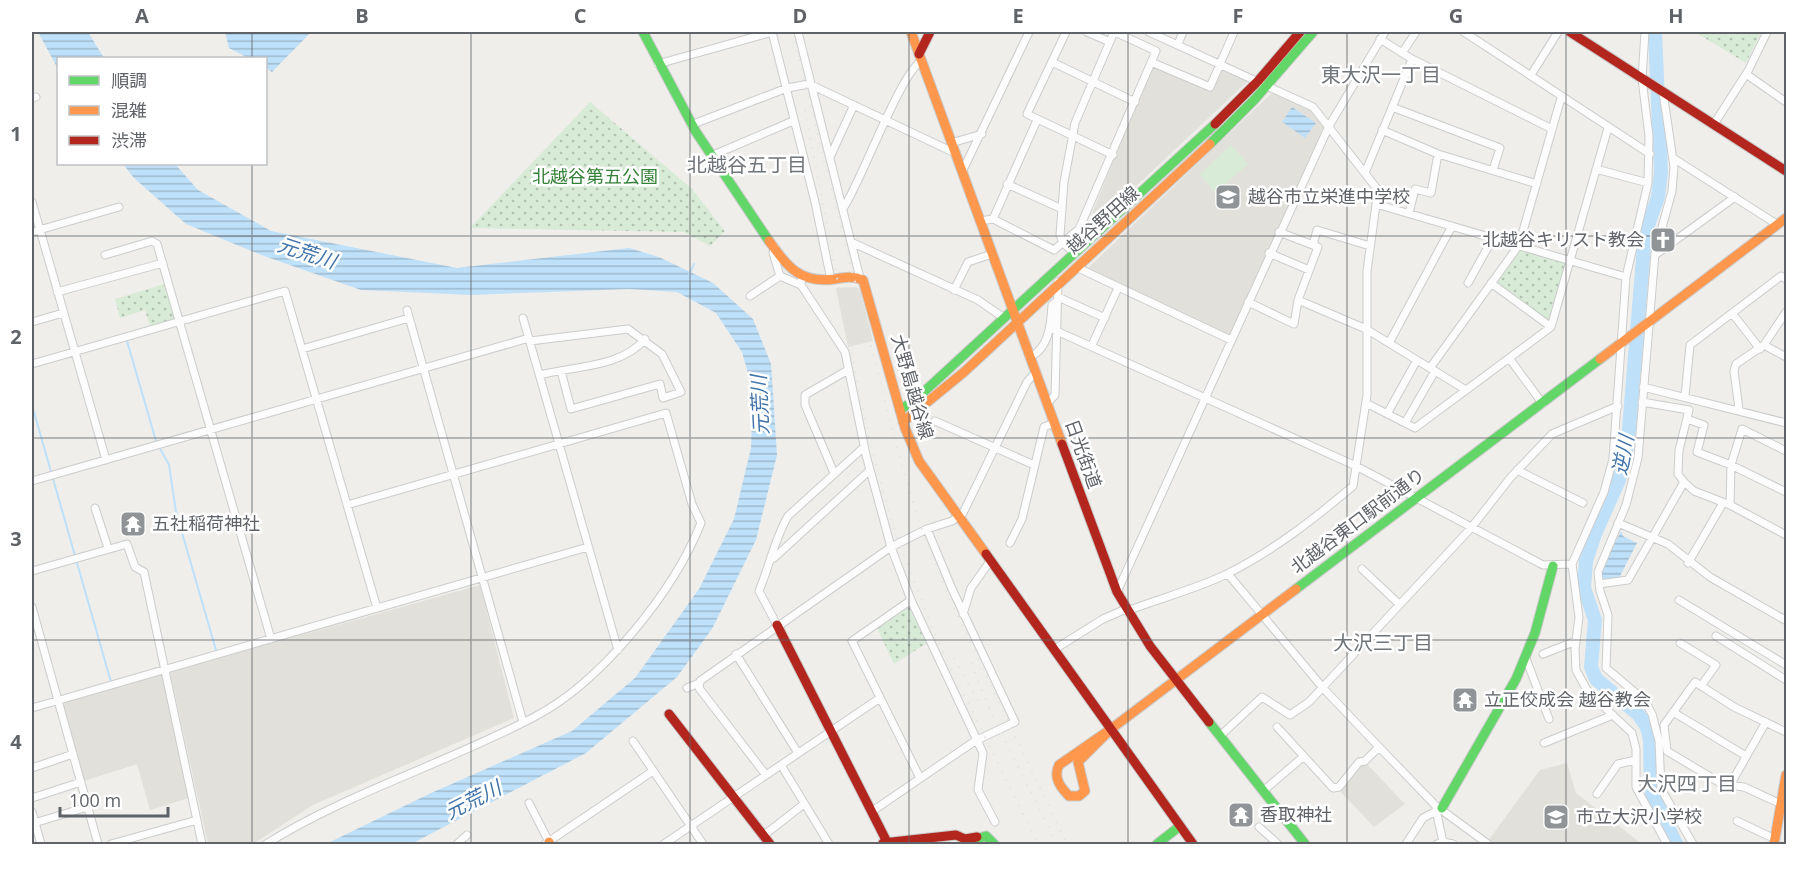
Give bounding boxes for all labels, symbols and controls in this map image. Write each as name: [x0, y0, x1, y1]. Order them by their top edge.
text: A: [135, 2, 149, 29]
text: B: [355, 2, 369, 29]
text: C: [574, 2, 587, 29]
text: D: [793, 2, 807, 29]
text: E: [1012, 2, 1024, 29]
text: F: [1233, 2, 1243, 29]
text: G: [1449, 2, 1463, 29]
text: H: [1668, 2, 1684, 29]
legend: [57, 57, 267, 165]
district label: 東大沢一丁目: [1321, 61, 1441, 88]
text: 順調: [111, 68, 147, 92]
text: 混雑: [111, 98, 147, 122]
text: 1: [10, 120, 22, 147]
text: 渋滞: [111, 128, 147, 152]
district label: 北越谷五丁目: [687, 151, 807, 178]
park label: 北越谷第五公園: [532, 164, 658, 188]
street label: 越谷野田線: [1061, 180, 1144, 258]
school or university icon: 越谷市立栄進中学校: [1213, 182, 1243, 212]
place label: 越谷市立栄進中学校: [1248, 184, 1410, 208]
church icon: 北越谷キリスト教会: [1648, 225, 1678, 255]
place label: 北越谷キリスト教会: [1482, 227, 1644, 251]
water label: 元荒川: [274, 230, 342, 275]
text: 2: [10, 323, 22, 350]
street label: 大野島越谷線: [887, 332, 939, 442]
water label: 元荒川: [744, 372, 775, 436]
street label: 日光街道: [1060, 416, 1108, 492]
water label: 逆川: [1605, 431, 1640, 477]
street label: 北越谷東口駅前通り: [1285, 462, 1429, 579]
temple icon: 五社稲荷神社: [118, 509, 148, 539]
place label: 五社稲荷神社: [152, 511, 260, 535]
text: 3: [10, 525, 22, 552]
district label: 大沢三丁目: [1333, 629, 1433, 656]
temple icon: 立正佼成会 越谷教会: [1450, 685, 1480, 715]
place label: 立正佼成会 越谷教会: [1484, 687, 1651, 711]
text: 4: [10, 728, 22, 755]
district label: 大沢四丁目: [1637, 770, 1737, 797]
water label: 元荒川: [440, 773, 507, 825]
scale bar: [60, 780, 168, 818]
text: 100 m: [69, 788, 121, 812]
temple icon: 香取神社: [1226, 800, 1256, 830]
place label: 香取神社: [1260, 802, 1332, 826]
school or university icon: 市立大沢小学校: [1541, 802, 1571, 832]
place label: 市立大沢小学校: [1576, 804, 1702, 828]

